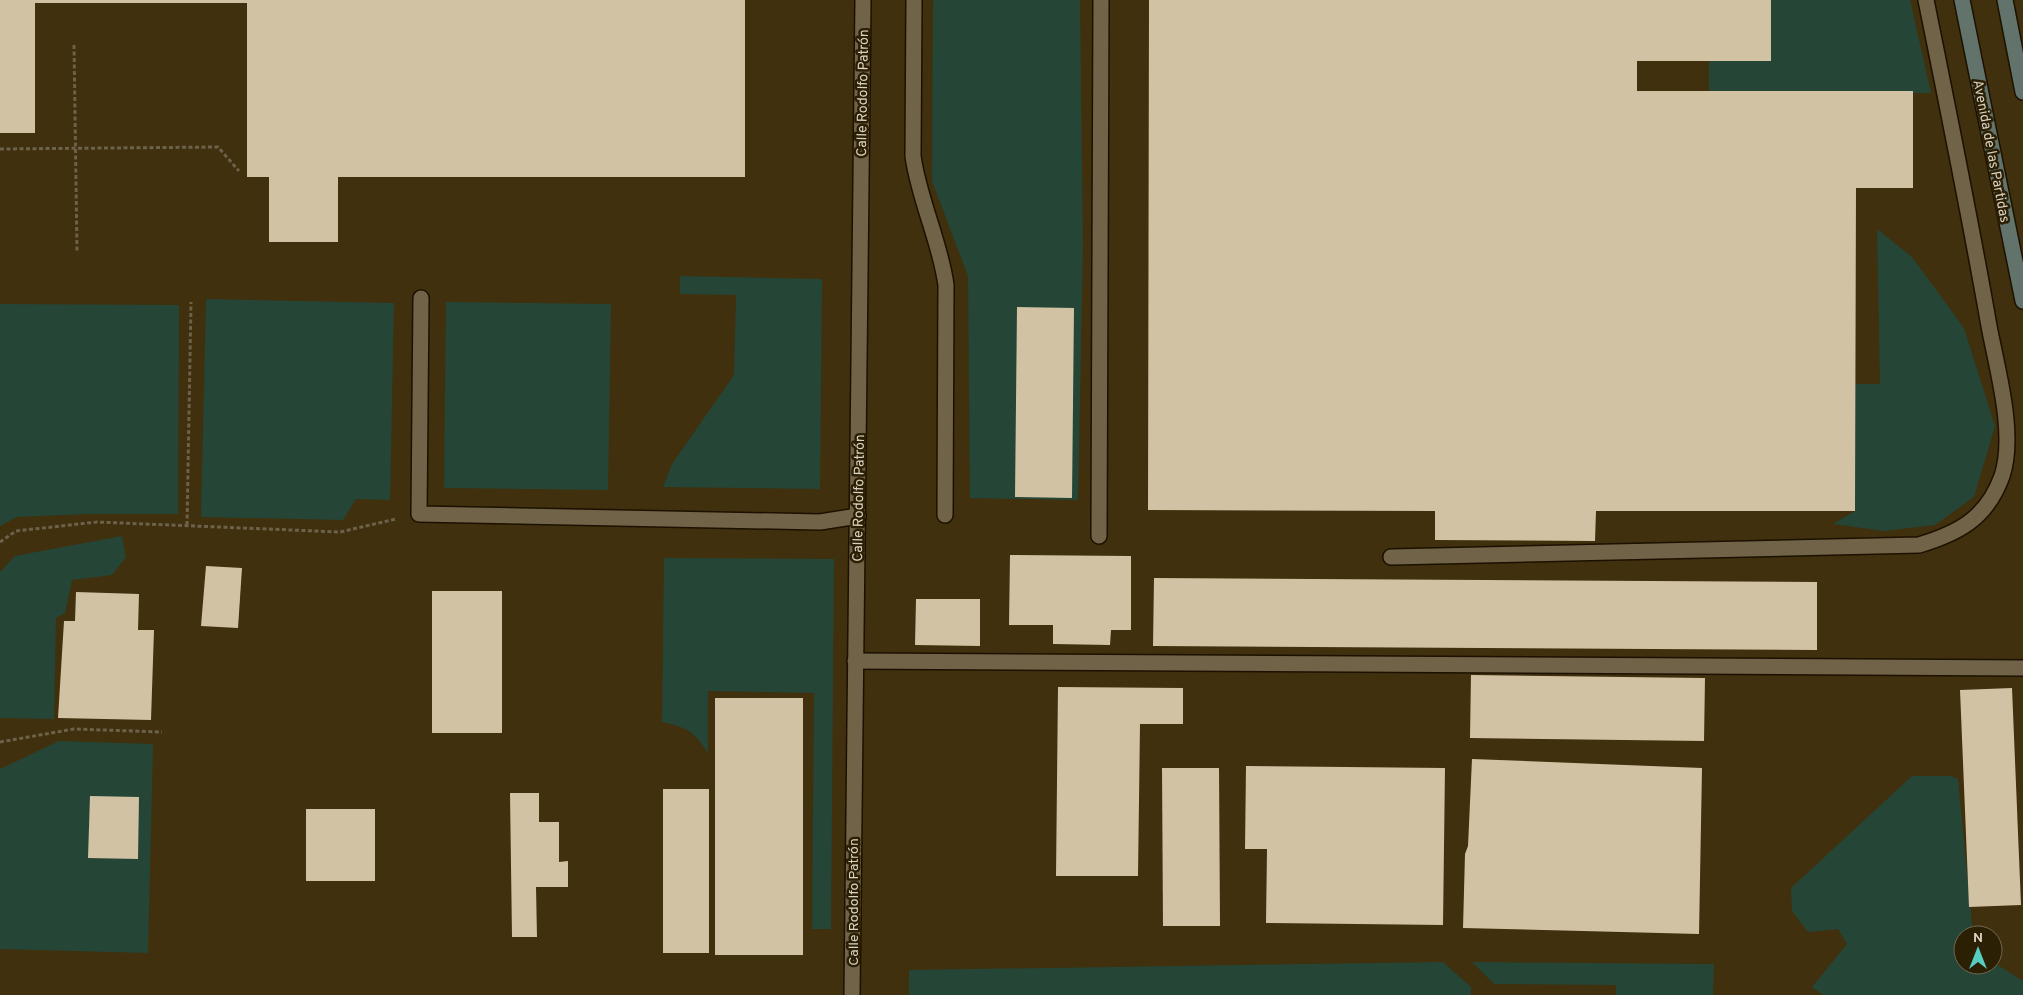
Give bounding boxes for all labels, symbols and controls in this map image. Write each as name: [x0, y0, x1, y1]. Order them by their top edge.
street label: Calle Rodolfo Patrón: [854, 29, 873, 157]
street label: Avenida de las Partidas: [1968, 78, 2013, 224]
street label: Calle Rodolfo Patrón: [850, 434, 869, 562]
street label: Calle Rodolfo Patrón: [846, 838, 863, 966]
north arrow: [1953, 925, 2003, 975]
text: N: [1973, 930, 1983, 947]

